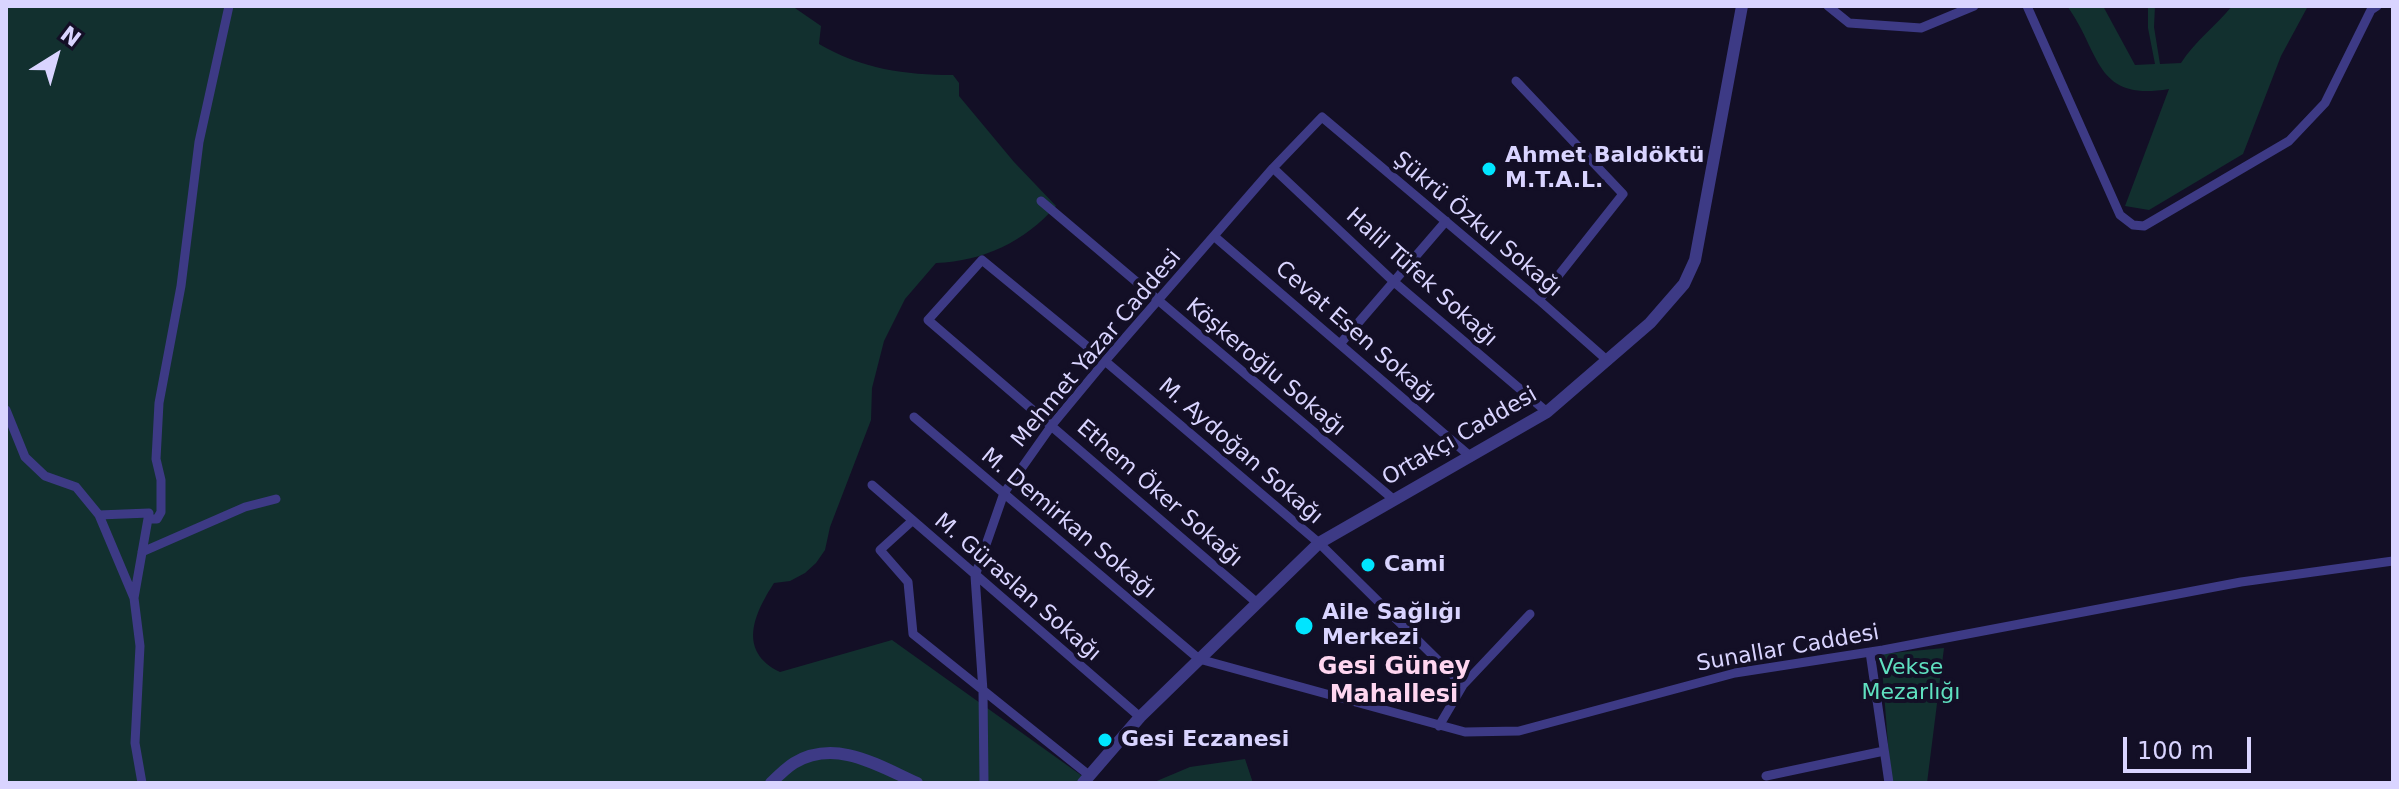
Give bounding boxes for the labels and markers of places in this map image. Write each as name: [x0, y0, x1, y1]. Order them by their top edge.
place label: Ahmet Baldöktü M.T.A.L.: [1505, 143, 1705, 194]
marker: Ahmet Baldöktü M.T.A.L.: [1480, 160, 1498, 178]
place label: Cami: [1384, 552, 1445, 578]
marker: Cami: [1359, 556, 1377, 574]
place label: Aile Sağlığı Merkezi: [1322, 600, 1461, 652]
marker: Aile Sağlığı Merkezi: [1293, 615, 1315, 637]
place label: Gesi Eczanesi: [1121, 727, 1289, 753]
marker: Gesi Eczanesi: [1096, 731, 1114, 749]

